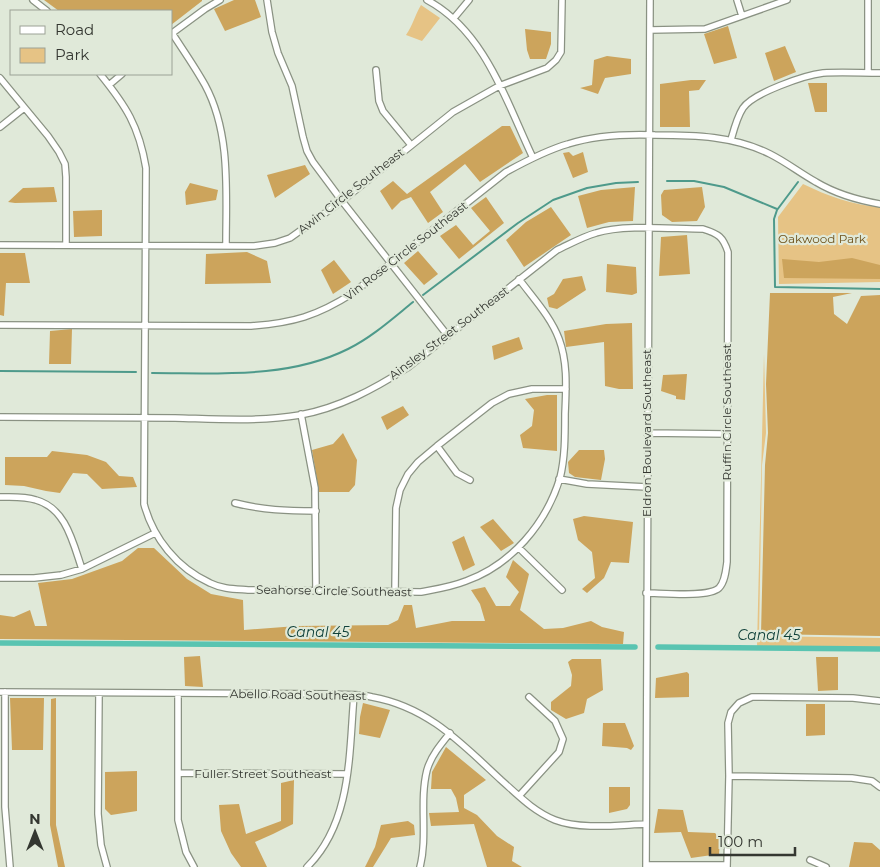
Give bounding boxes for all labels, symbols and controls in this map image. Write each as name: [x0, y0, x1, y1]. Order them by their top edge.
legend: [10, 10, 172, 75]
text: Road: [55, 20, 94, 39]
text: Park: [55, 45, 89, 64]
street label: Awin Circle Southeast: [295, 144, 407, 237]
street label: Vin Rose Circle Southeast: [341, 198, 471, 303]
park label: Oakwood Park: [778, 231, 867, 246]
street label: Ainsley Street Southeast: [386, 283, 512, 383]
street label: Ruffin Circle Southeast: [719, 343, 734, 480]
street label: Eldron Boulevard Southeast: [639, 349, 654, 517]
street label: Seahorse Circle Southeast: [256, 582, 412, 599]
water label: Canal 45: [287, 623, 350, 641]
water label: Canal 45: [738, 626, 801, 644]
street label: Abello Road Southeast: [230, 686, 366, 703]
street label: Fuller Street Southeast: [194, 766, 332, 781]
north arrow: [10, 807, 60, 857]
text: N: [29, 810, 41, 828]
scale bar: [710, 824, 795, 856]
text: 100 m: [718, 832, 763, 851]

